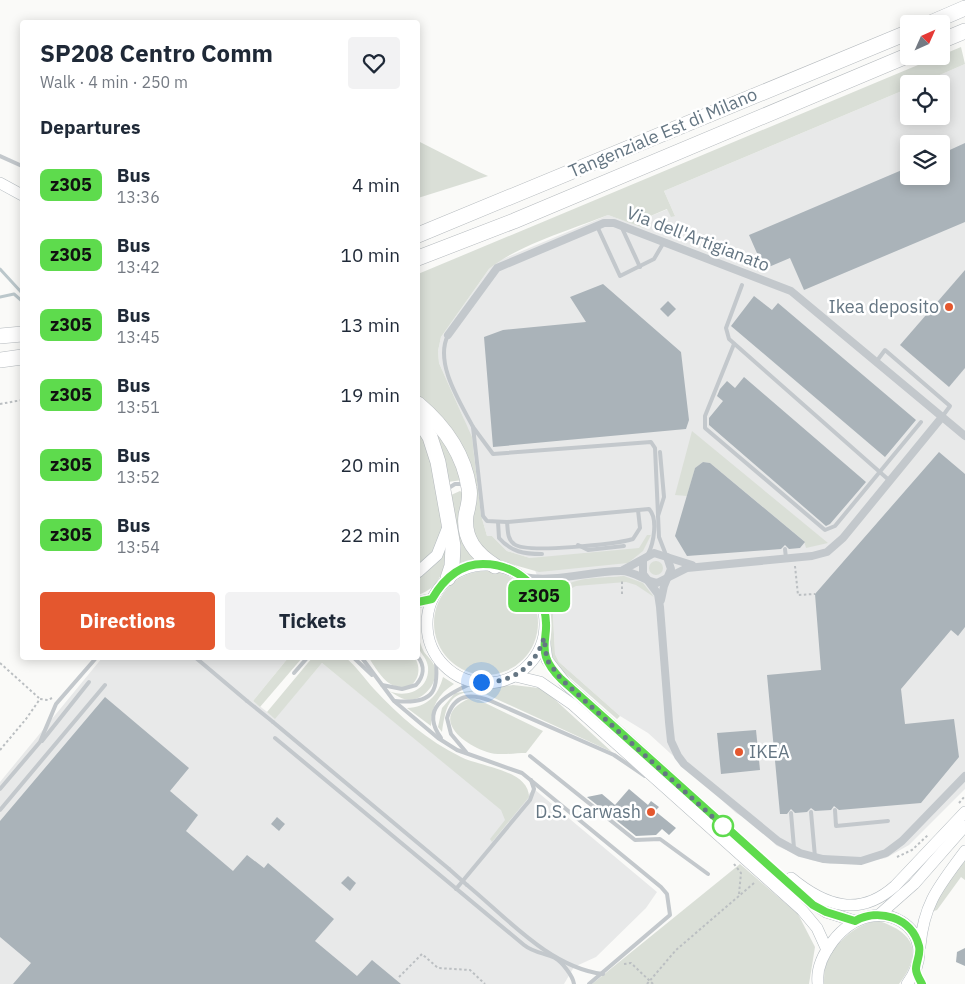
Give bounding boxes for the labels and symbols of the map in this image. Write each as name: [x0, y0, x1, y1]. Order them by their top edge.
north arrow: [900, 15, 950, 65]
street label: Tangenziale Est di Milano: [565, 82, 761, 183]
street label: Via dell'Artigianato: [623, 201, 773, 276]
place label: Ikea deposito: [828, 295, 939, 318]
marker: Ikea deposito: [943, 301, 955, 313]
line badge: z305: [504, 580, 574, 612]
your location: [469, 670, 494, 695]
place label: IKEA: [749, 740, 790, 763]
marker: IKEA: [733, 746, 745, 758]
place label: D.S. Carwash: [535, 800, 641, 823]
marker: D.S. Carwash: [645, 806, 657, 818]
unlabelled marker: [712, 815, 734, 837]

